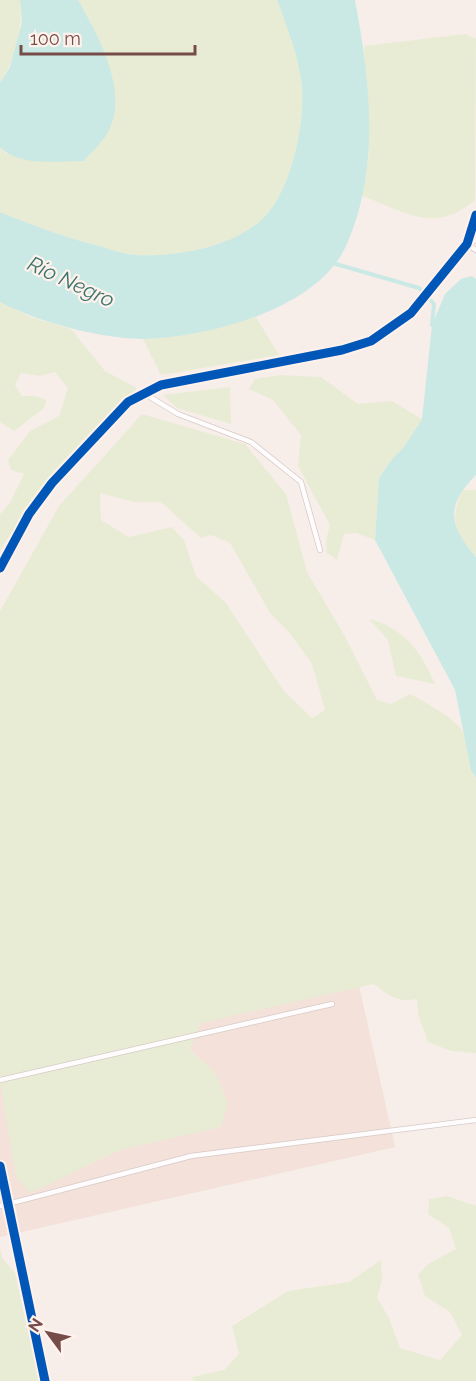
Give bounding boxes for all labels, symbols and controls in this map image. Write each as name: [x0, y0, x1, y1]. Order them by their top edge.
scale bar: [21, 18, 195, 56]
text: 100 m: [30, 28, 81, 49]
water label: Río Negro: [24, 251, 119, 312]
north arrow: [18, 1303, 78, 1363]
text: N: [25, 1315, 47, 1335]

